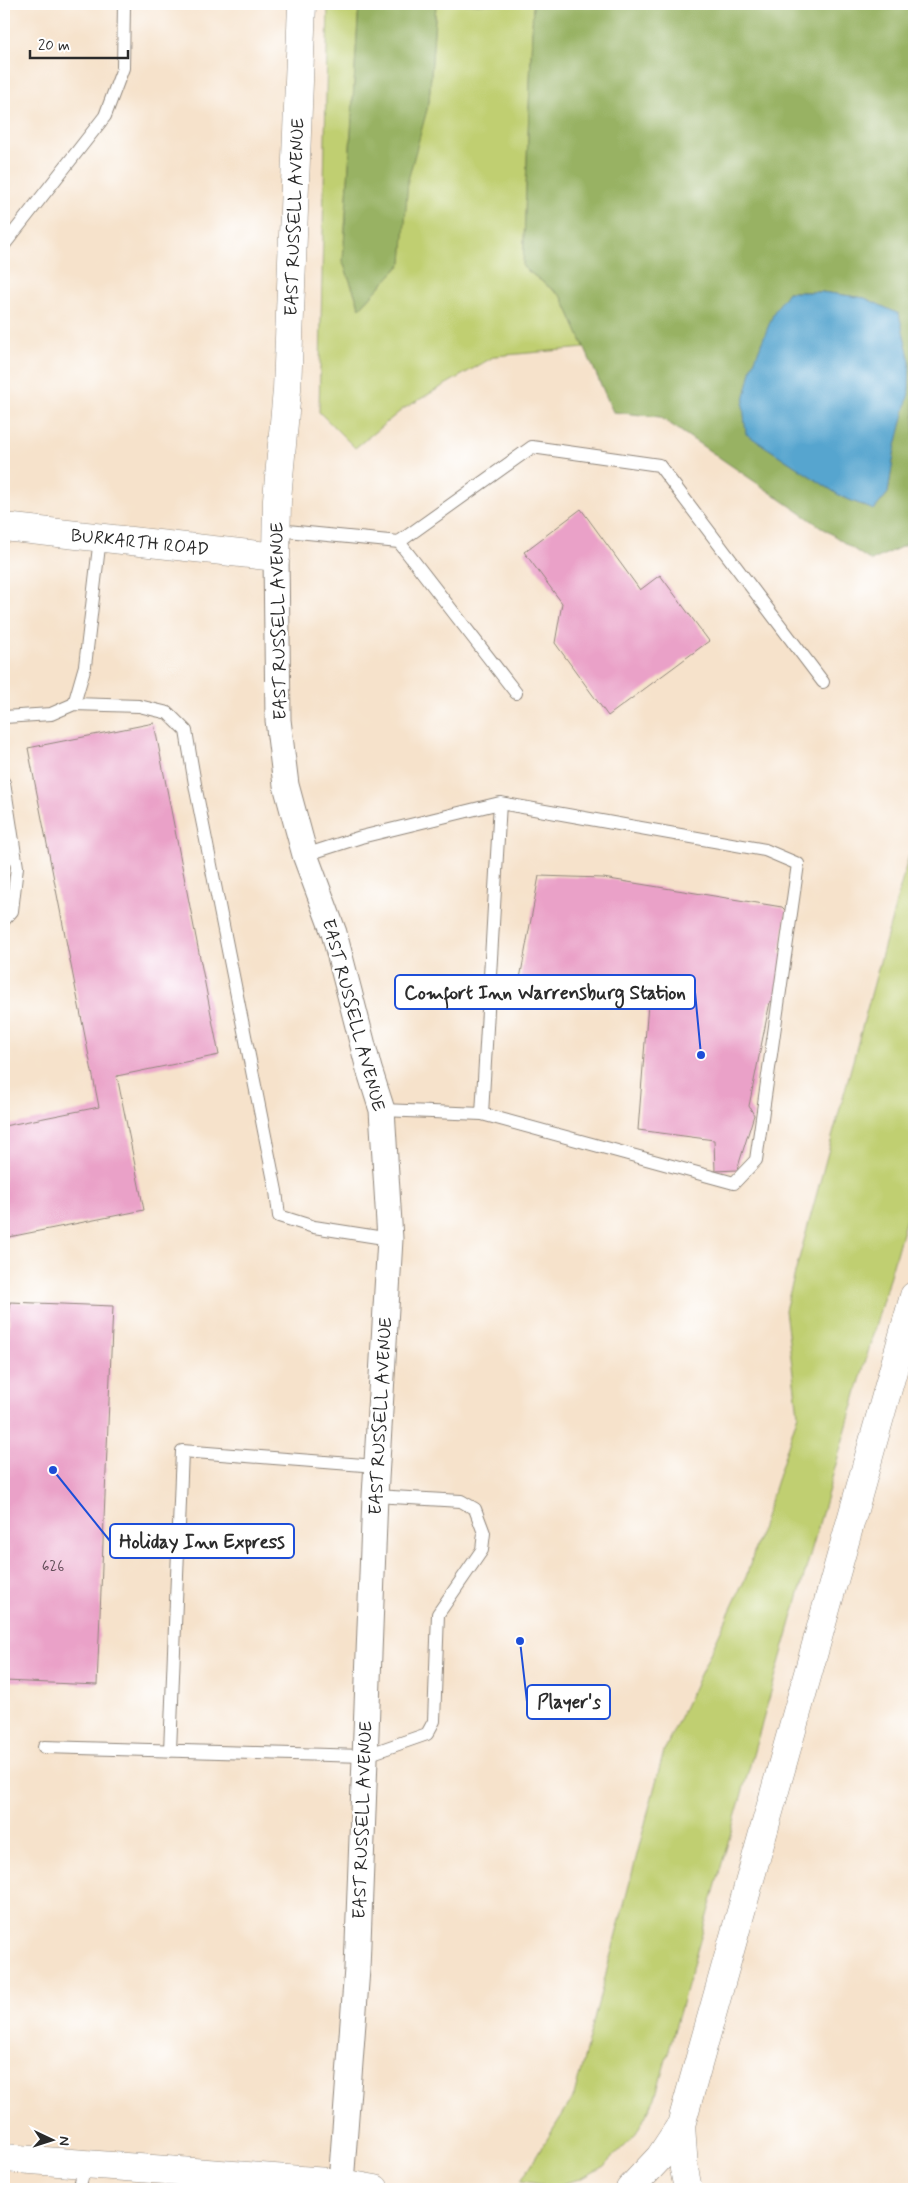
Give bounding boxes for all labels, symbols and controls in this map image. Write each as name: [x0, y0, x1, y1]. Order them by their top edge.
scale bar: [30, 28, 128, 60]
text: 20 m: [38, 36, 70, 56]
street label: EAST RUSSELL AVENUE: [280, 118, 310, 317]
street label: EAST RUSSELL AVENUE: [265, 522, 293, 720]
street label: BURKARTH ROAD: [69, 524, 210, 562]
street label: EAST RUSSELL AVENUE: [316, 916, 390, 1114]
callout: Comfort Inn Warrensburg Station: [395, 975, 695, 1009]
text: Comfort Inn Warrensburg Station: [404, 981, 686, 1009]
street label: EAST RUSSELL AVENUE: [364, 1316, 398, 1516]
callout: Holiday Inn Express: [110, 1524, 294, 1558]
text: Holiday Inn Express: [119, 1530, 285, 1555]
house number: 626: [42, 1557, 64, 1577]
callout: Player's: [527, 1685, 610, 1719]
text: Player's: [537, 1690, 601, 1715]
street label: EAST RUSSELL AVENUE: [348, 1721, 378, 1920]
north arrow: [28, 2116, 78, 2166]
text: N: [55, 2136, 73, 2146]

